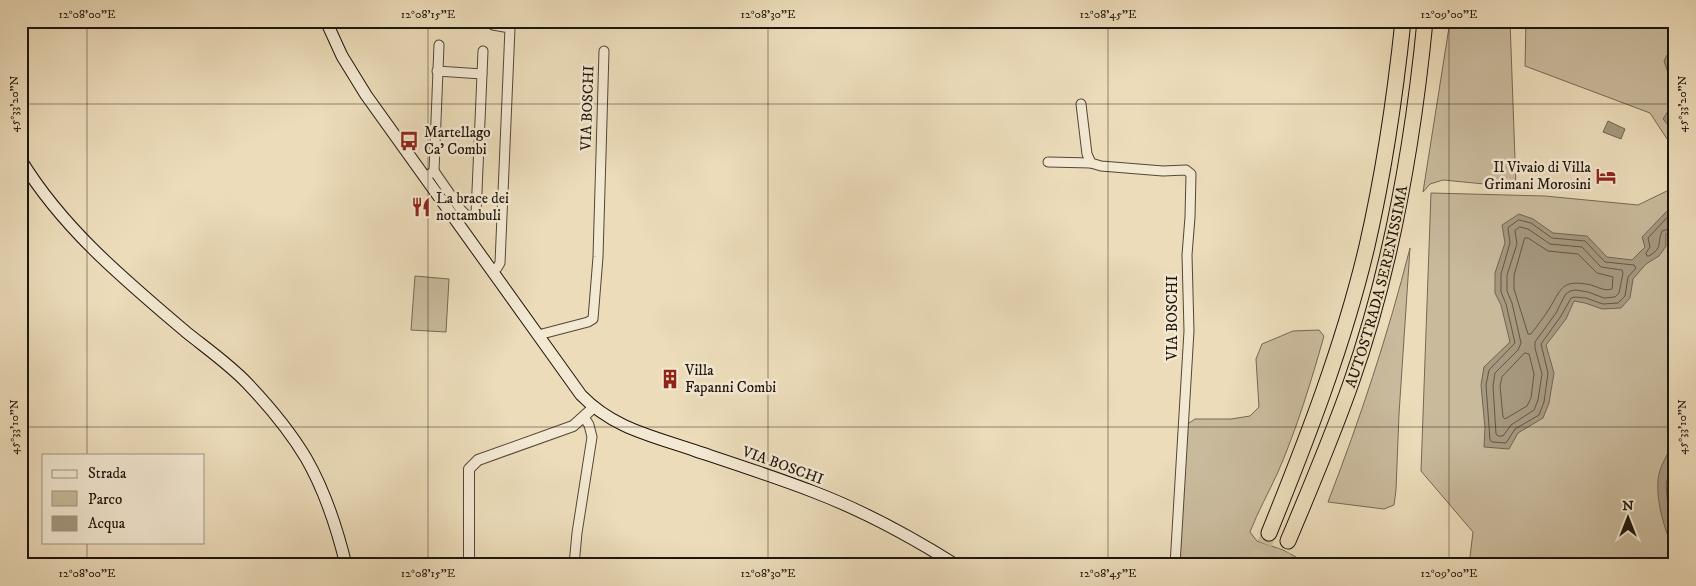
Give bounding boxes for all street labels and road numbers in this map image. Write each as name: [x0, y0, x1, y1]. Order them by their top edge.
street label: VIA BOSCHI: [576, 65, 598, 152]
street label: AUTOSTRADA SERENISSIMA: [1341, 184, 1412, 390]
street label: VIA BOSCHI: [1163, 275, 1182, 362]
street label: VIA BOSCHI: [739, 442, 826, 489]

